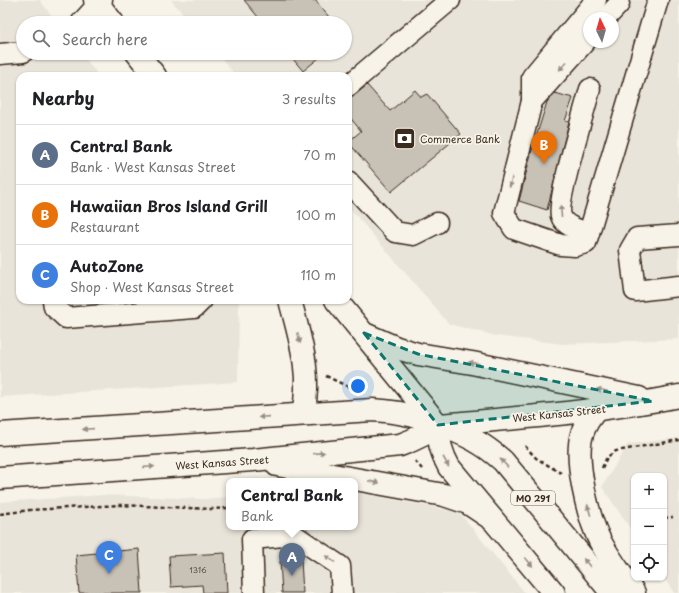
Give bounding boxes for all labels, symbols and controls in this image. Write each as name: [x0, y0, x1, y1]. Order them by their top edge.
north arrow: [583, 12, 619, 48]
search box: [16, 16, 352, 60]
icon: search: [30, 27, 52, 49]
text: Search here: [62, 27, 148, 50]
one-way arrow: [558, 61, 568, 71]
text: Nearby: [32, 85, 94, 111]
text: 3 results: [282, 89, 336, 108]
bank icon: Commerce Bank: [391, 125, 417, 151]
place label: Commerce Bank: [420, 131, 500, 146]
pin: B: [531, 131, 557, 164]
text: Central Bank: [70, 134, 172, 157]
text: A: [40, 145, 50, 164]
text: 70 m: [303, 145, 336, 164]
text: Bank · West Kansas Street: [70, 157, 236, 176]
one-way arrow: [508, 176, 514, 188]
text: Hawaiian Bros Island Grill: [70, 194, 268, 217]
one-way arrow: [558, 204, 564, 217]
text: B: [41, 205, 49, 224]
text: 100 m: [296, 205, 336, 224]
text: Restaurant: [70, 217, 140, 236]
text: AutoZone: [70, 254, 144, 277]
text: C: [40, 265, 50, 284]
text: 110 m: [301, 265, 336, 284]
text: Shop · West Kansas Street: [70, 277, 234, 296]
one-way arrow: [297, 332, 303, 344]
one-way arrow: [468, 360, 480, 366]
your location: [348, 376, 368, 396]
one-way arrow: [595, 387, 608, 393]
street label: West Kansas Street: [512, 401, 606, 425]
one-way arrow: [258, 413, 270, 420]
one-way arrow: [82, 425, 94, 432]
one-way arrow: [313, 450, 325, 456]
street label: West Kansas Street: [175, 451, 269, 473]
one-way arrow: [443, 456, 450, 468]
one-way arrow: [499, 458, 509, 468]
one-way arrow: [143, 464, 155, 471]
map controls: [631, 473, 667, 581]
button: +: [631, 473, 667, 509]
popup: [226, 478, 358, 530]
one-way arrow: [367, 480, 380, 486]
text: Central Bank: [241, 483, 343, 506]
road number: MO 291: [511, 491, 555, 505]
one-way arrow: [586, 504, 592, 516]
text: Bank: [241, 506, 273, 525]
button: −: [631, 509, 667, 545]
pin: C: [96, 541, 122, 574]
pin: A: [279, 543, 305, 576]
button: locate: [631, 545, 667, 581]
one-way arrow: [325, 555, 336, 563]
one-way arrow: [524, 557, 533, 568]
one-way arrow: [583, 558, 592, 568]
house number: 1316: [189, 564, 207, 576]

